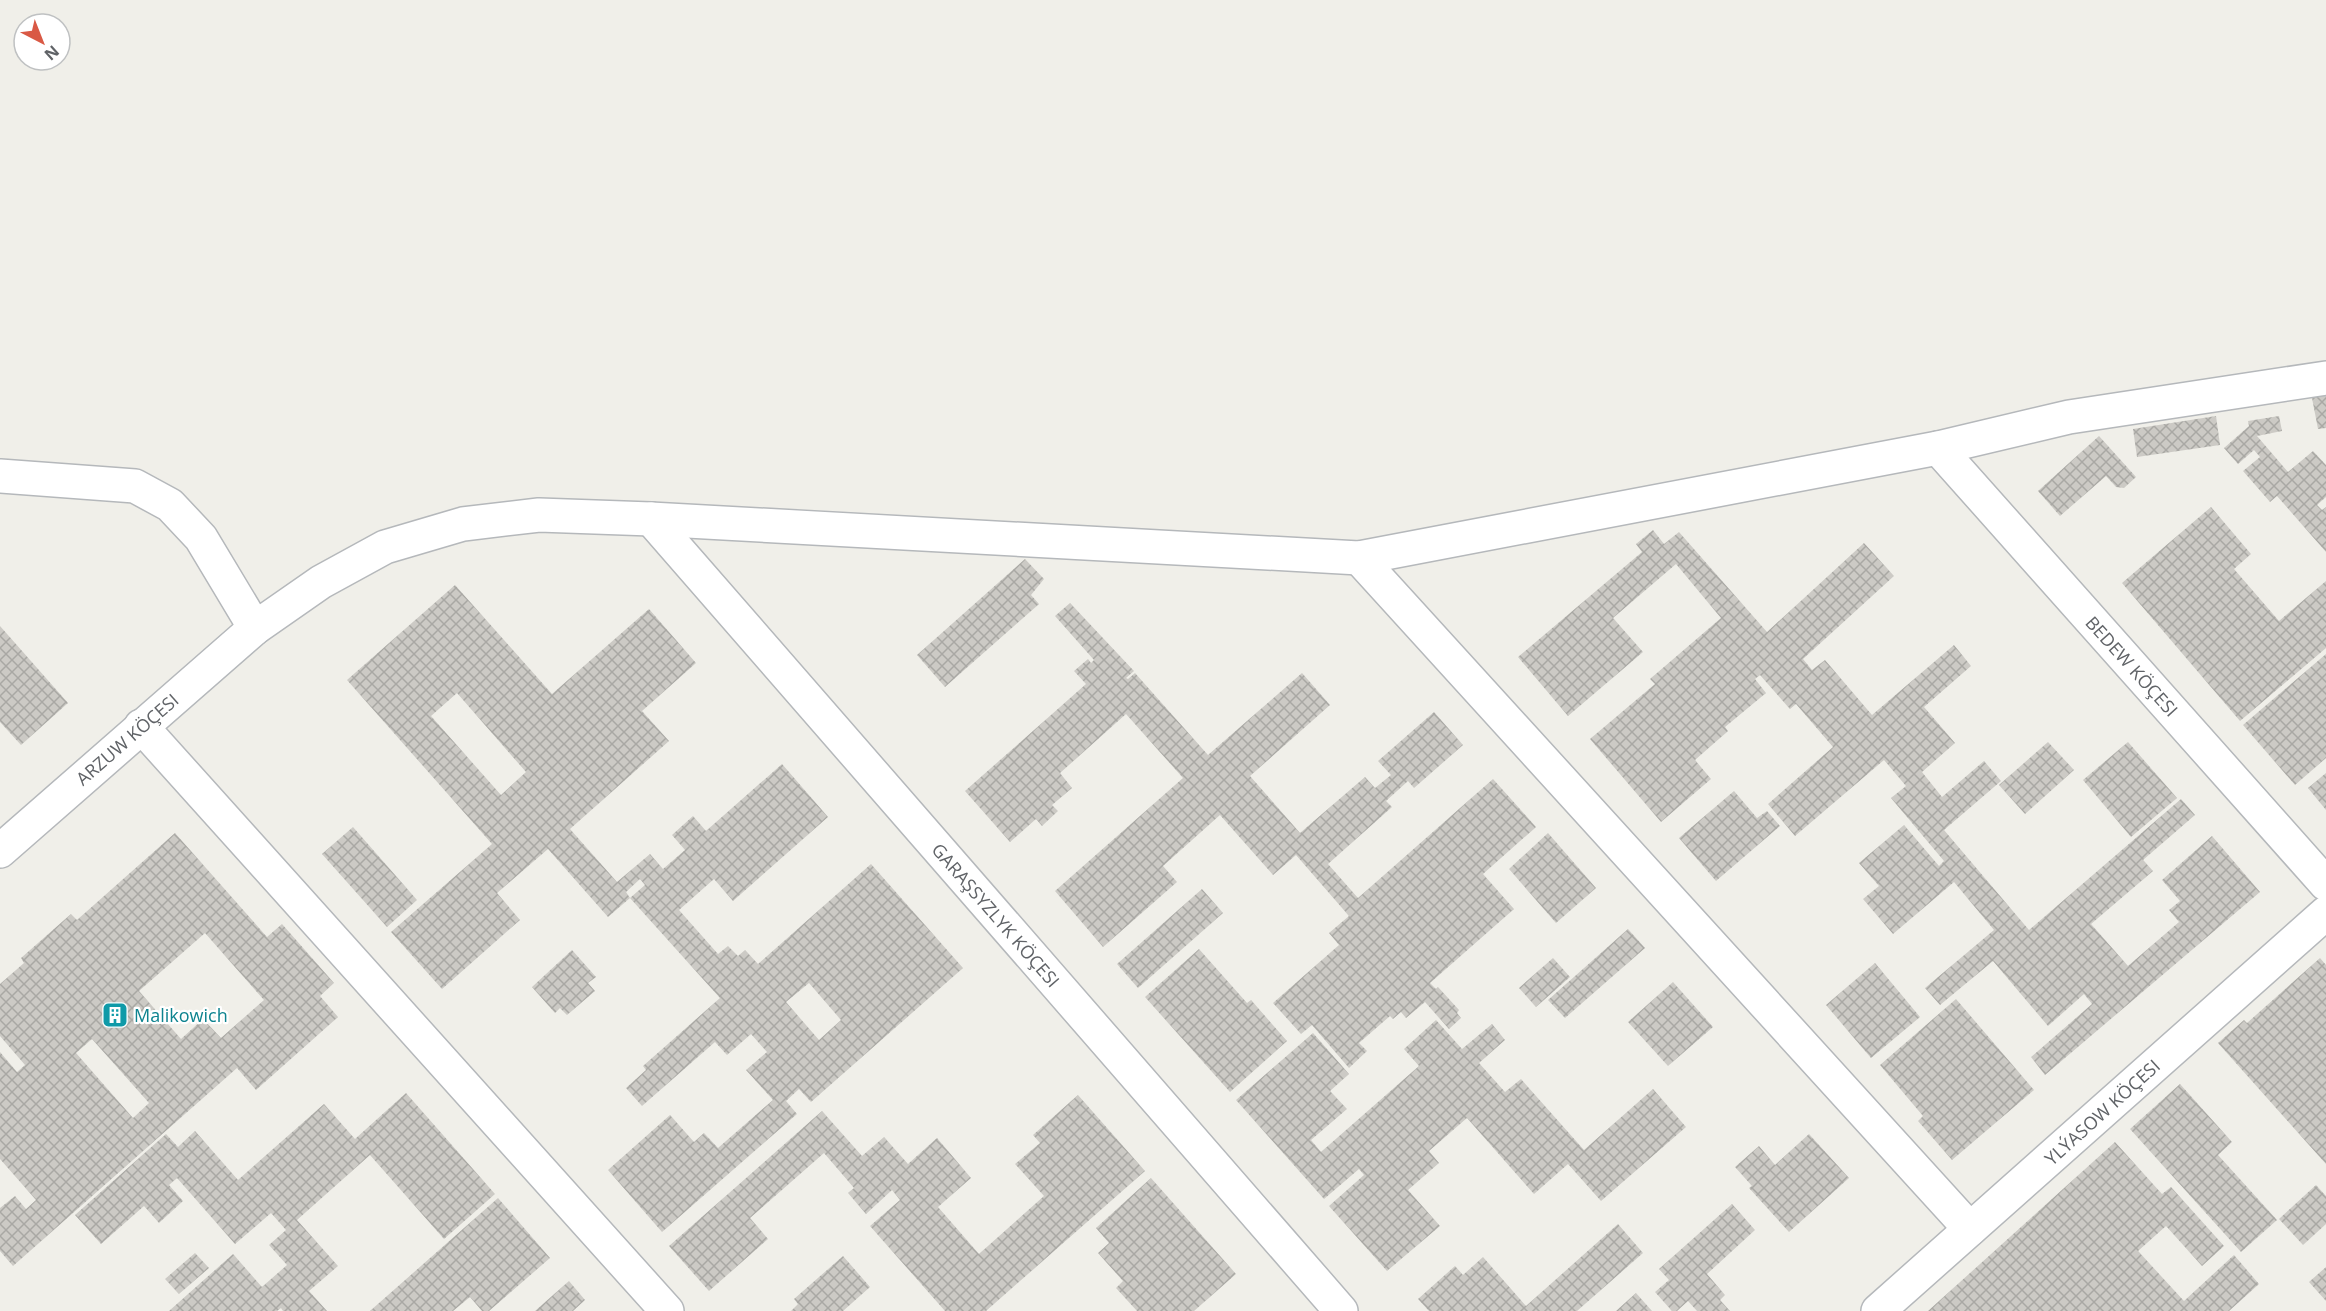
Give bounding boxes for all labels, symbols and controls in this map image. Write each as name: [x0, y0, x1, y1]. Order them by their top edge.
north arrow: [12, 12, 72, 72]
text: N: [40, 41, 64, 66]
street label: BEDEW KÖÇESI: [2081, 611, 2183, 721]
street label: ARZUW KÖÇESI: [71, 688, 183, 790]
street label: GARAŞSYZLYK KÖÇESI: [927, 838, 1065, 992]
building icon: Malikowich: [100, 1000, 130, 1030]
place label: Malikowich: [134, 1003, 228, 1027]
street label: YLÝASOW KÖÇESI: [2039, 1054, 2165, 1170]

